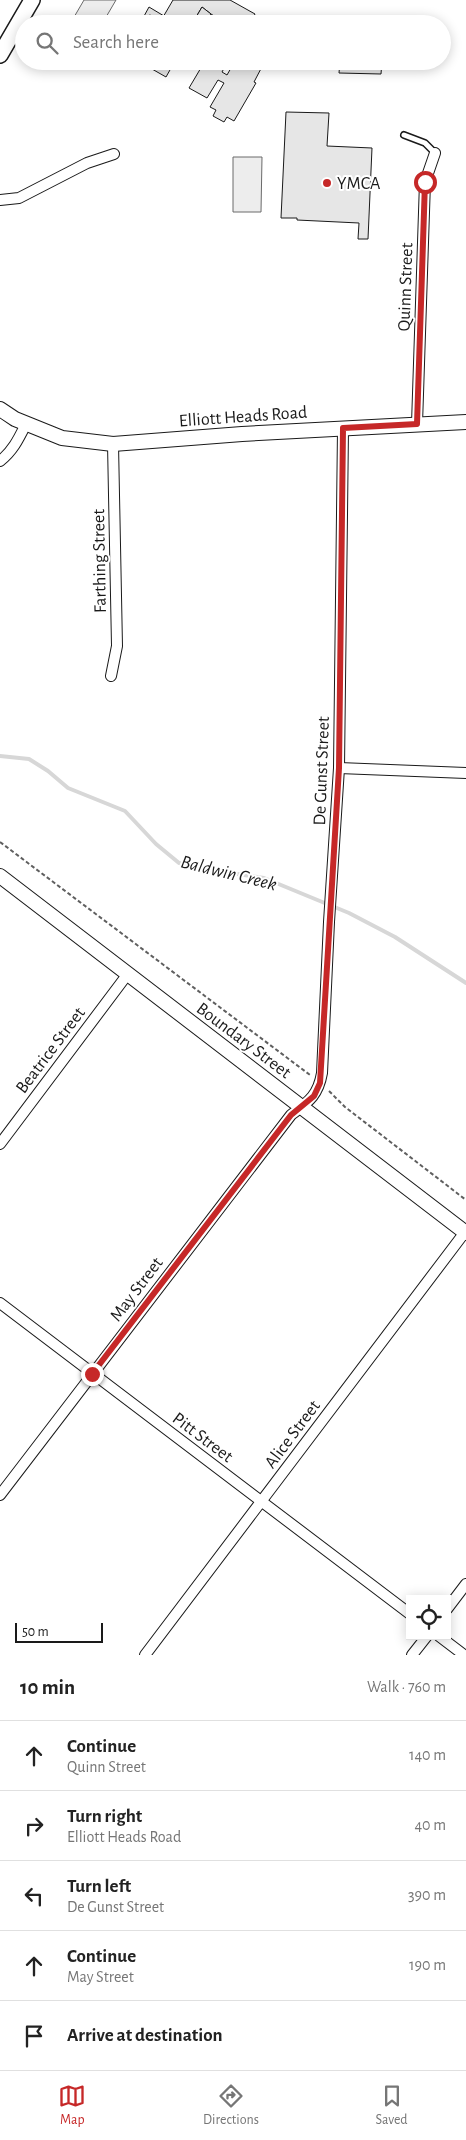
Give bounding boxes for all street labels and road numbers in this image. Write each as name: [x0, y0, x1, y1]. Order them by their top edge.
street label: Quinn Street: [395, 242, 417, 332]
street label: Elliott Heads Road: [178, 404, 308, 430]
street label: Farthing Street: [90, 509, 110, 613]
street label: De Gunst Street: [311, 716, 333, 826]
street label: Boundary Street: [193, 1000, 294, 1082]
street label: Beatrice Street: [13, 1004, 89, 1097]
street label: May Street: [107, 1254, 167, 1325]
street label: Alice Street: [262, 1397, 324, 1472]
street label: Pitt Street: [169, 1409, 236, 1466]

